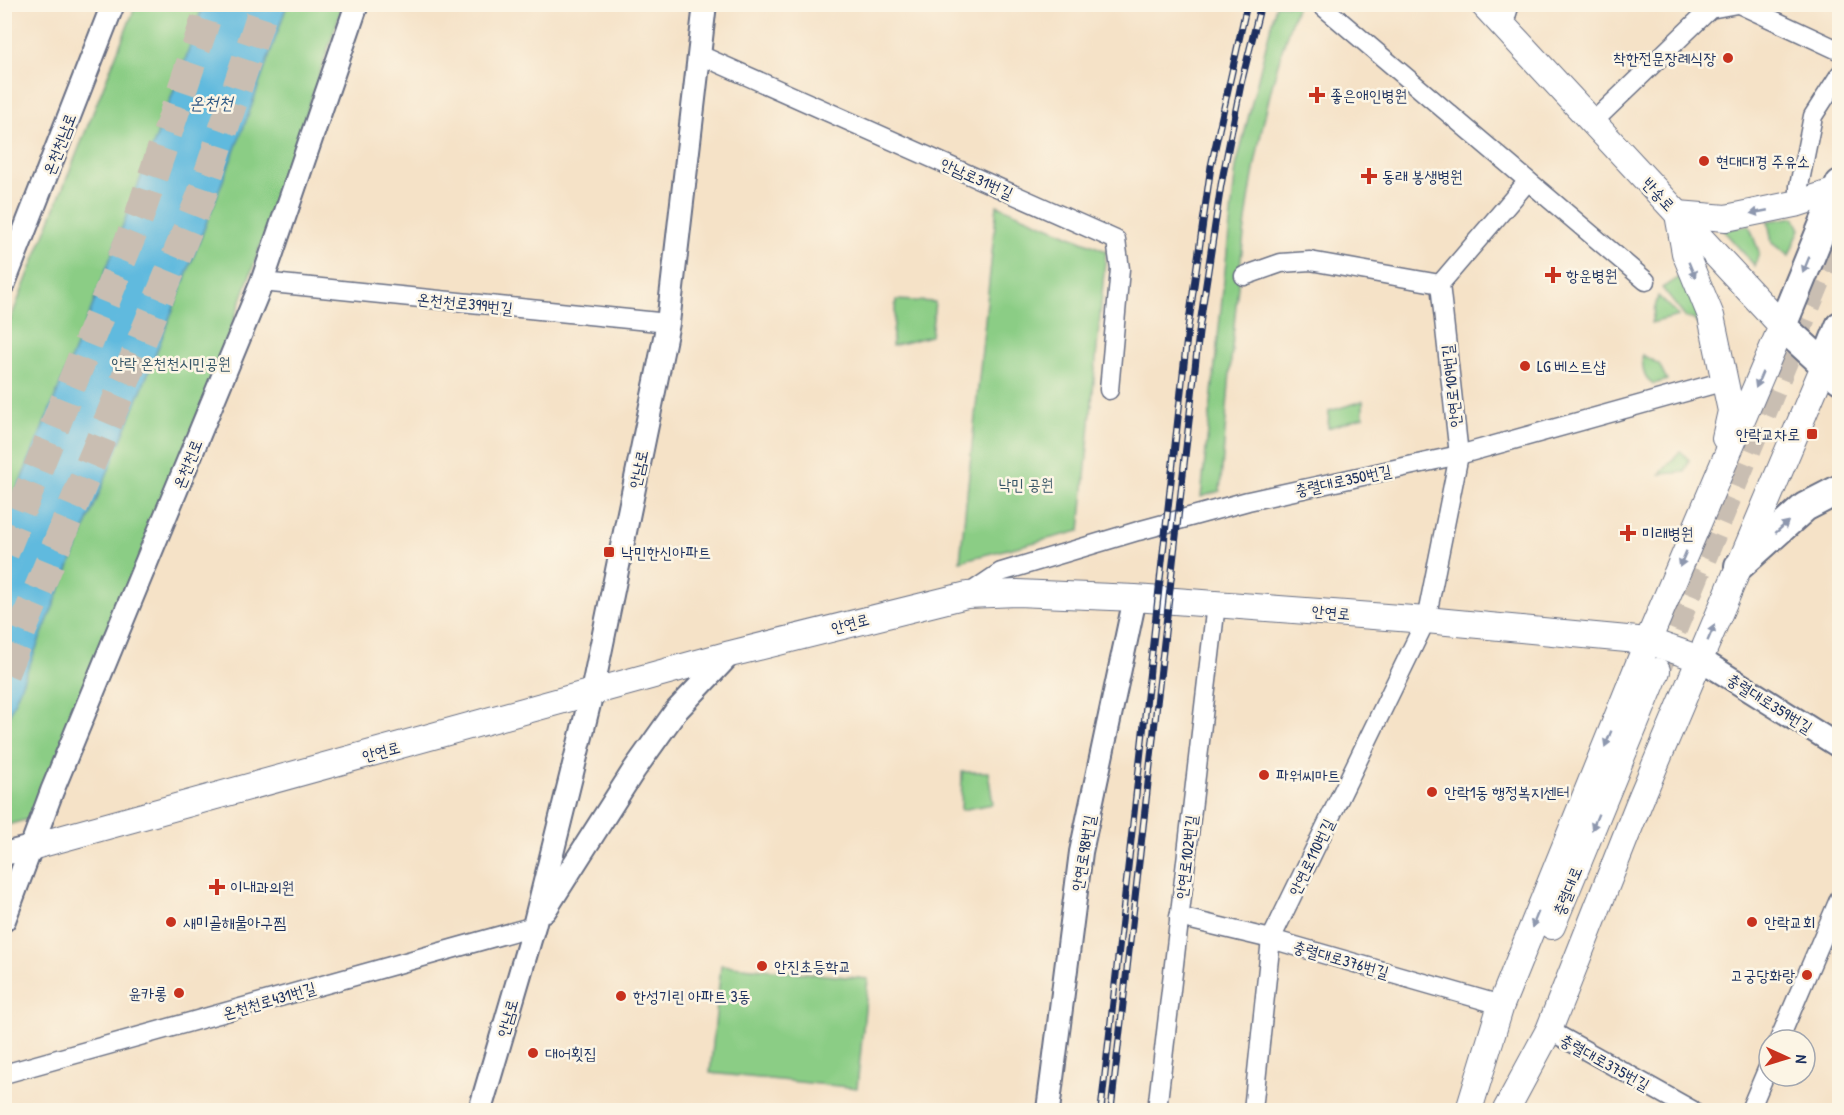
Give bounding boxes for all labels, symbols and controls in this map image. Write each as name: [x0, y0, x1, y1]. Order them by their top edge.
place label: 착한전문장례식장: [1613, 47, 1716, 69]
marker: 착한전문장례식장: [1721, 51, 1735, 65]
place label: 좋은애인병원: [1330, 84, 1407, 106]
marker: 좋은애인병원: [1308, 86, 1326, 104]
water label: 온천천: [189, 90, 234, 115]
street label: 온천천남로: [37, 110, 81, 178]
place label: 현대대경 주유소: [1716, 150, 1810, 172]
street label: 안남로31번길: [937, 152, 1017, 204]
marker: 현대대경 주유소: [1697, 154, 1711, 168]
place label: 동래 봉생병원: [1382, 165, 1463, 187]
marker: 동래 봉생병원: [1360, 167, 1378, 185]
street label: 반송로: [1638, 172, 1680, 216]
one-way arrow: [1750, 208, 1769, 217]
one-way arrow: [1801, 256, 1810, 274]
one-way arrow: [1687, 262, 1697, 280]
place label: 항운병원: [1566, 264, 1618, 286]
marker: 항운병원: [1544, 266, 1562, 284]
street label: 온천천로399번길: [416, 287, 514, 319]
street label: 안연로109번길: [1436, 343, 1466, 429]
park label: 안락 온천천시민공원: [111, 352, 231, 374]
place label: LG 베스트샵: [1537, 355, 1606, 377]
marker: LG 베스트샵: [1518, 359, 1532, 373]
one-way arrow: [1754, 371, 1764, 389]
place label: 안락교차로: [1736, 423, 1800, 445]
marker: 안락교차로: [1805, 427, 1819, 441]
street label: 온천천로: [167, 436, 207, 492]
street label: 안남로: [623, 448, 653, 490]
street label: 충렬대로350번길: [1293, 459, 1394, 501]
park label: 낙민 공원: [998, 473, 1054, 495]
one-way arrow: [1774, 521, 1789, 534]
place label: 미래병원: [1642, 522, 1694, 544]
marker: 미래병원: [1619, 524, 1637, 542]
place label: 낙민한신아파트: [621, 541, 711, 563]
marker: 낙민한신아파트: [602, 545, 616, 559]
one-way arrow: [1678, 551, 1688, 569]
street label: 안연로: [1311, 599, 1351, 625]
street label: 안연로: [828, 607, 872, 639]
one-way arrow: [1706, 623, 1716, 641]
street label: 충렬대로359번길: [1723, 668, 1817, 738]
one-way arrow: [1603, 731, 1613, 749]
street label: 안연로: [359, 735, 403, 767]
place label: 파워씨마트: [1276, 764, 1340, 786]
marker: 파워씨마트: [1257, 768, 1271, 782]
place label: 안락1동 행정복지센터: [1444, 781, 1569, 803]
marker: 안락1동 행정복지센터: [1425, 785, 1439, 799]
street label: 안연로98번길: [1065, 813, 1101, 893]
street label: 안연로102번길: [1170, 813, 1202, 900]
one-way arrow: [1590, 813, 1599, 831]
street label: 안연로110번길: [1283, 815, 1339, 899]
street label: 충렬대로: [1547, 863, 1587, 919]
place label: 이내과의원: [230, 876, 294, 898]
marker: 이내과의원: [208, 878, 226, 896]
place label: 새미골해물아구찜: [183, 911, 286, 933]
one-way arrow: [1530, 911, 1539, 929]
place label: 안락교회: [1764, 911, 1816, 933]
marker: 새미골해물아구찜: [164, 915, 178, 929]
marker: 안락교회: [1745, 915, 1759, 929]
street label: 충렬대로376번길: [1291, 935, 1392, 983]
place label: 안진초등학교: [774, 955, 851, 977]
marker: 안진초등학교: [755, 959, 769, 973]
place label: 고궁당화랑: [1731, 964, 1795, 986]
marker: 고궁당화랑: [1800, 968, 1814, 982]
street label: 온천천로431번길: [220, 976, 318, 1024]
place label: 윤카롱: [128, 982, 167, 1004]
place label: 한성기린 아파트 3동: [633, 985, 751, 1007]
marker: 윤카롱: [172, 986, 186, 1000]
marker: 한성기린 아파트 3동: [614, 989, 628, 1003]
street label: 안남로: [491, 996, 523, 1040]
street label: 충렬대로375번길: [1556, 1028, 1654, 1096]
north arrow: [1757, 1028, 1817, 1088]
place label: 대어횟집: [545, 1042, 597, 1064]
marker: 대어횟집: [526, 1046, 540, 1060]
text: N: [1791, 1054, 1813, 1065]

